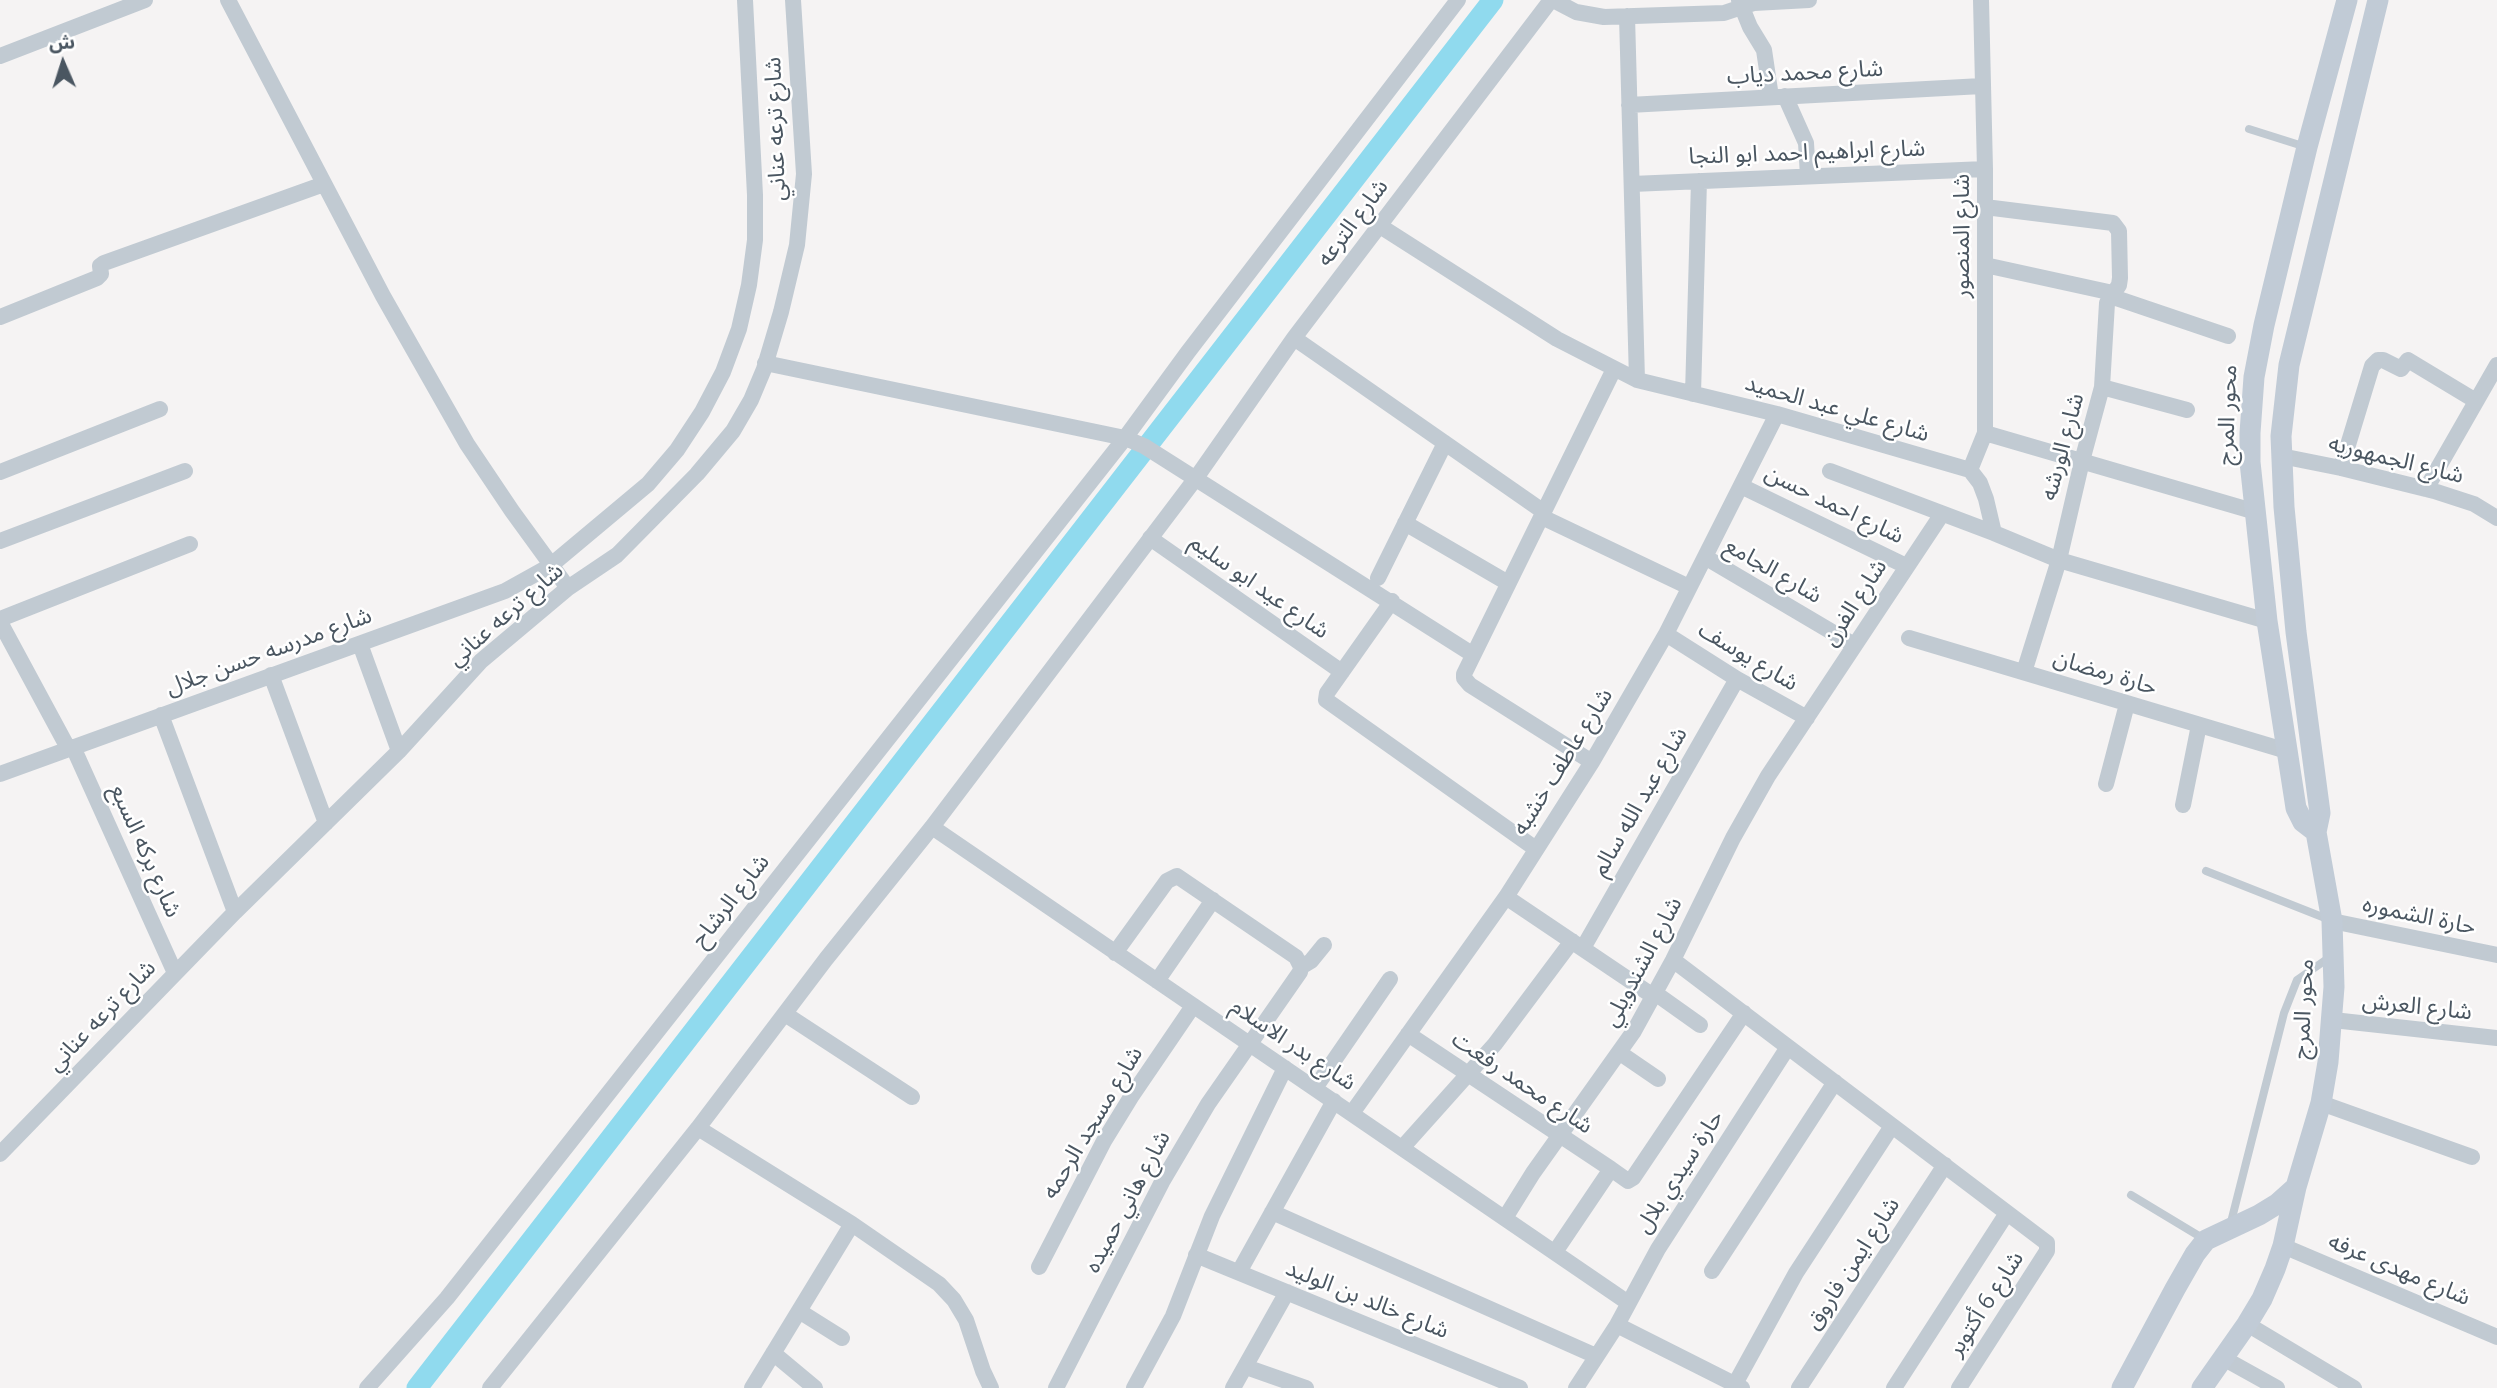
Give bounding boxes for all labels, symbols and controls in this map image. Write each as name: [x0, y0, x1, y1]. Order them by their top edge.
north arrow: [28, 28, 98, 98]
text: ش: [48, 28, 76, 56]
street label: شارع محمد دياب: [1726, 55, 1884, 91]
street label: شارع ترعه عناني: [760, 56, 792, 202]
street label: شارع ابراهيم احمد ابو النجا: [1688, 135, 1926, 171]
street label: شارع الترعه: [1311, 174, 1395, 272]
street label: شارع المنصور: [1948, 174, 1976, 298]
street label: محور المرج: [2212, 364, 2244, 466]
street label: شارع علي عبد الحميد: [1742, 370, 1932, 448]
street label: شارع الورشه: [2035, 390, 2091, 504]
street label: شارع الجمهوريه: [2325, 430, 2467, 490]
street label: شارع احمد حسن: [1760, 459, 1908, 551]
street label: شارع عيد ابو سليم: [1184, 529, 1334, 645]
street label: شارع الجامع: [1719, 532, 1827, 610]
street label: شارع الفرن: [1817, 554, 1893, 652]
street label: شارع ترعه عناني: [443, 557, 569, 673]
street label: شارع مدرسه حسن جلال: [162, 602, 376, 702]
street label: شارع يوسف: [1693, 616, 1803, 698]
street label: حارة رمضان: [2050, 644, 2160, 702]
street label: شارع عاطف خشبه: [1507, 683, 1619, 841]
street label: شارع عبد الله سالم: [1586, 723, 1694, 881]
street label: شارع بركه السبع: [103, 780, 187, 922]
street label: شارع الرشاح: [686, 849, 776, 953]
street label: حارة الشموره: [2360, 891, 2478, 941]
street label: شارع الشندويلي: [1597, 892, 1689, 1032]
street label: شارع ترعه عناني: [42, 955, 162, 1077]
street label: محور المرج: [2288, 958, 2320, 1060]
street label: شارع العرش: [2361, 988, 2473, 1026]
street label: شارع بدر الاسلام: [1225, 993, 1361, 1097]
street label: شارع محمد رفعت: [1446, 1026, 1598, 1140]
street label: شارع مسجد الرحمه: [1037, 1042, 1149, 1204]
street label: حارة سيدي بلال: [1630, 1105, 1730, 1239]
street label: شارع هاني حميده: [1079, 1126, 1177, 1278]
street label: شارع ايمن فاروق: [1800, 1192, 1906, 1336]
street label: شارع مهدى عرفه: [2324, 1228, 2474, 1312]
street label: شارع 6 أكتوبر: [1942, 1246, 2030, 1362]
street label: شارع خالد بن الوليد: [1281, 1255, 1453, 1345]

